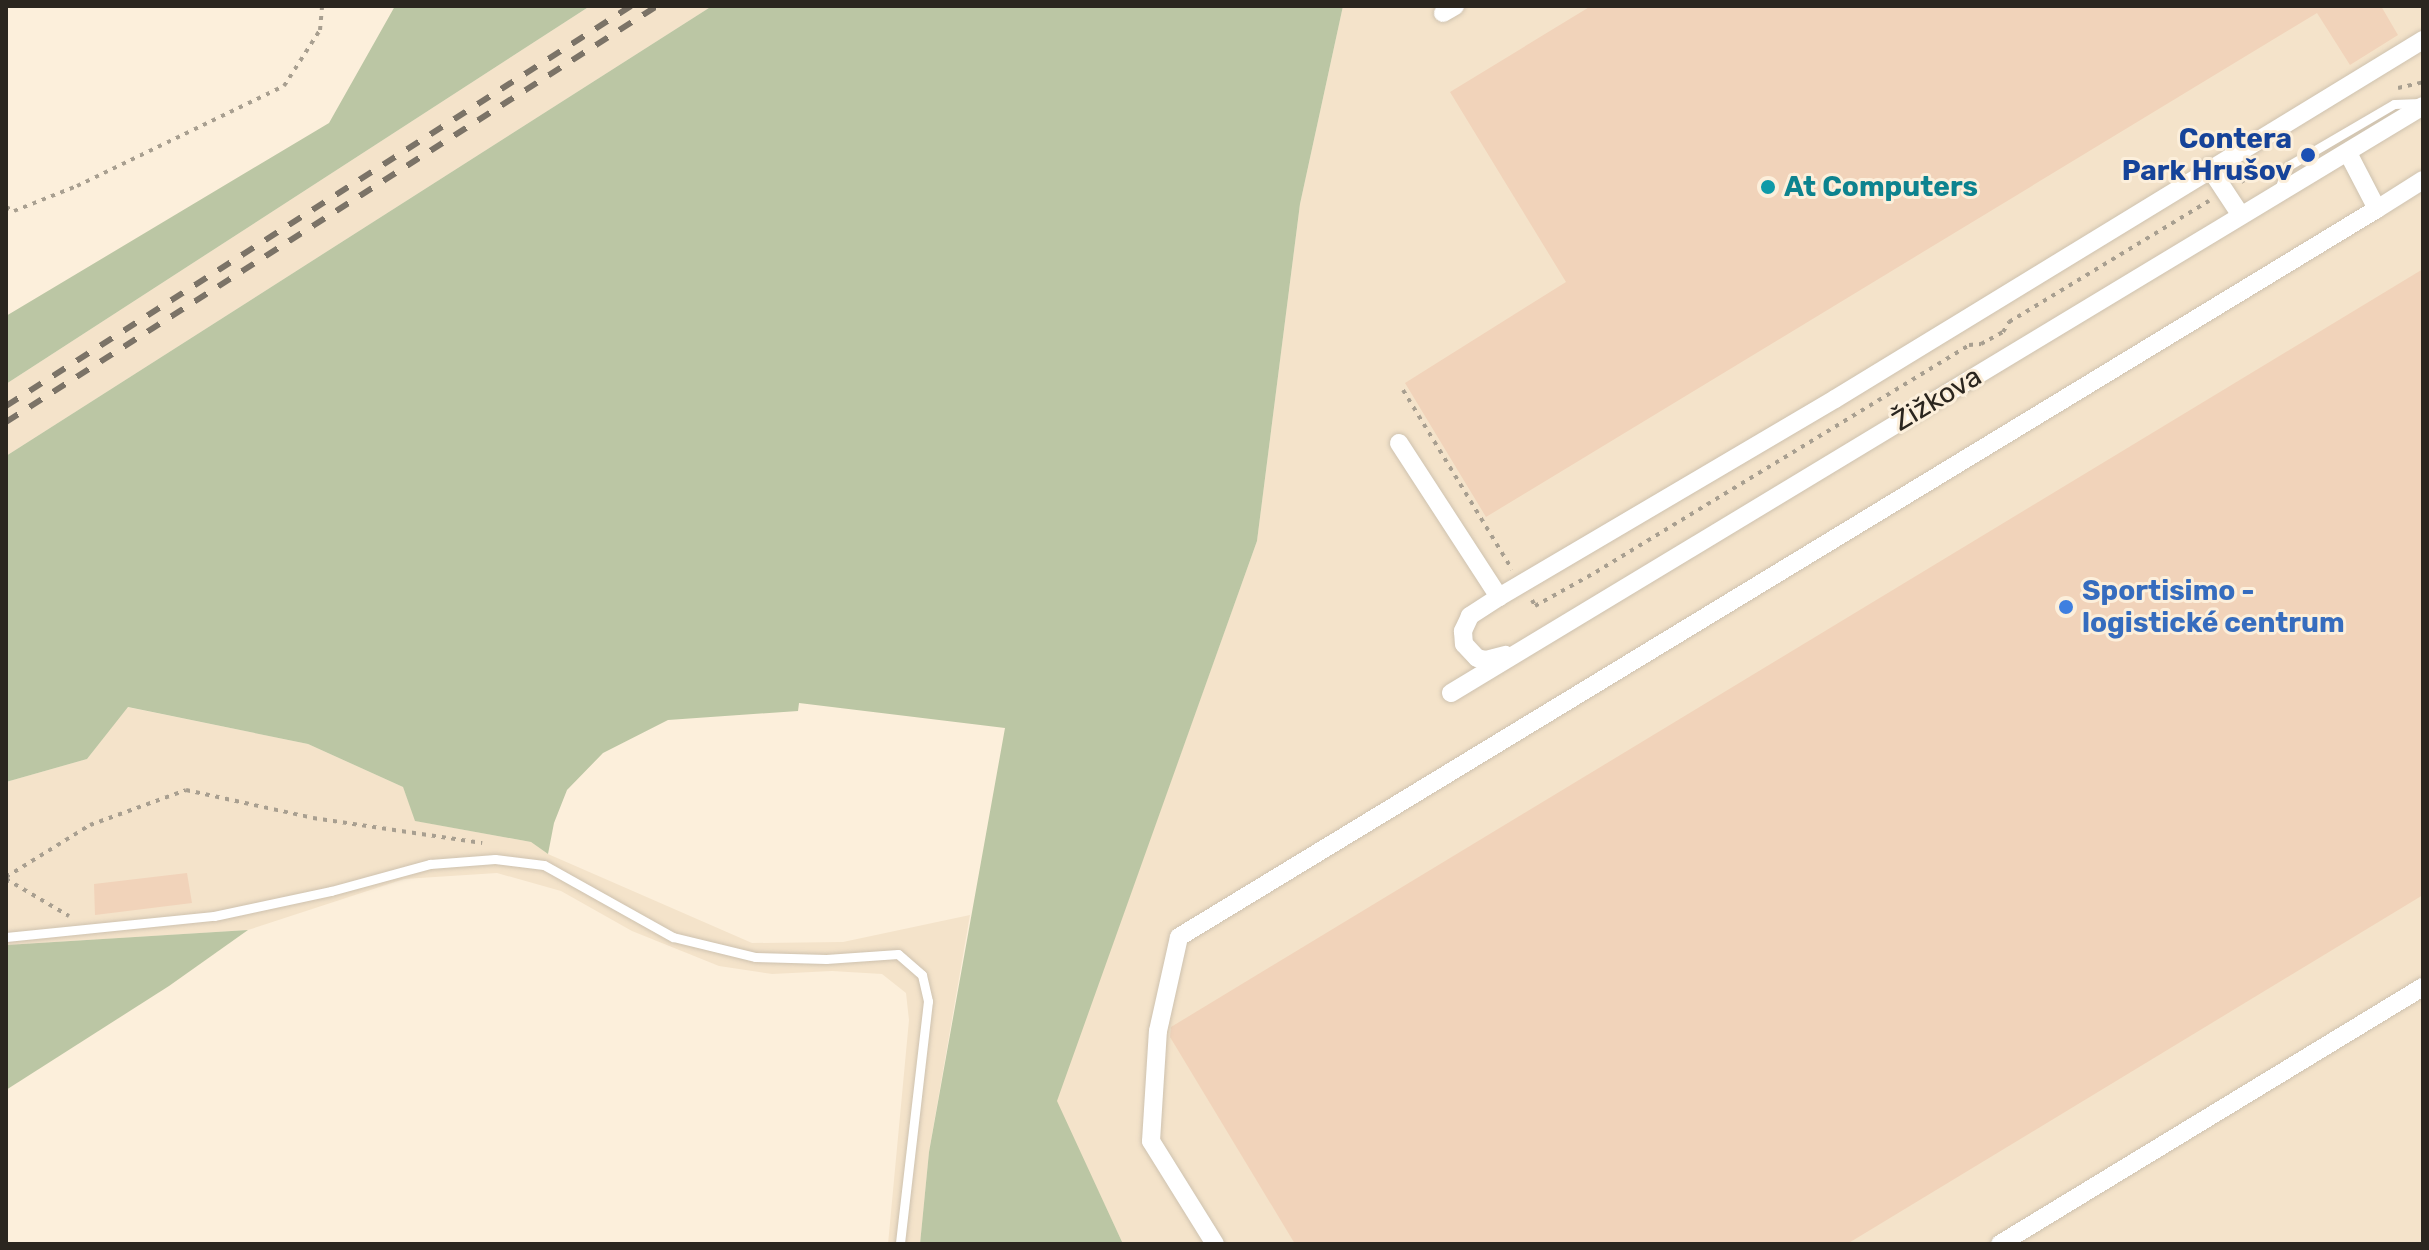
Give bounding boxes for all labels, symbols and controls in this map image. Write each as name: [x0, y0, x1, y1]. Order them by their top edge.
place label: Contera Park Hrušov: [2122, 122, 2292, 188]
marker: Contera Park Hrušov: [2299, 146, 2317, 164]
place label: At Computers: [1784, 170, 1978, 204]
marker: At Computers: [1759, 178, 1777, 196]
street label: Žižkova: [1887, 359, 1987, 439]
place label: Sportisimo - logistické centrum: [2082, 574, 2345, 640]
marker: Sportisimo - logistické centrum: [2057, 598, 2075, 616]

